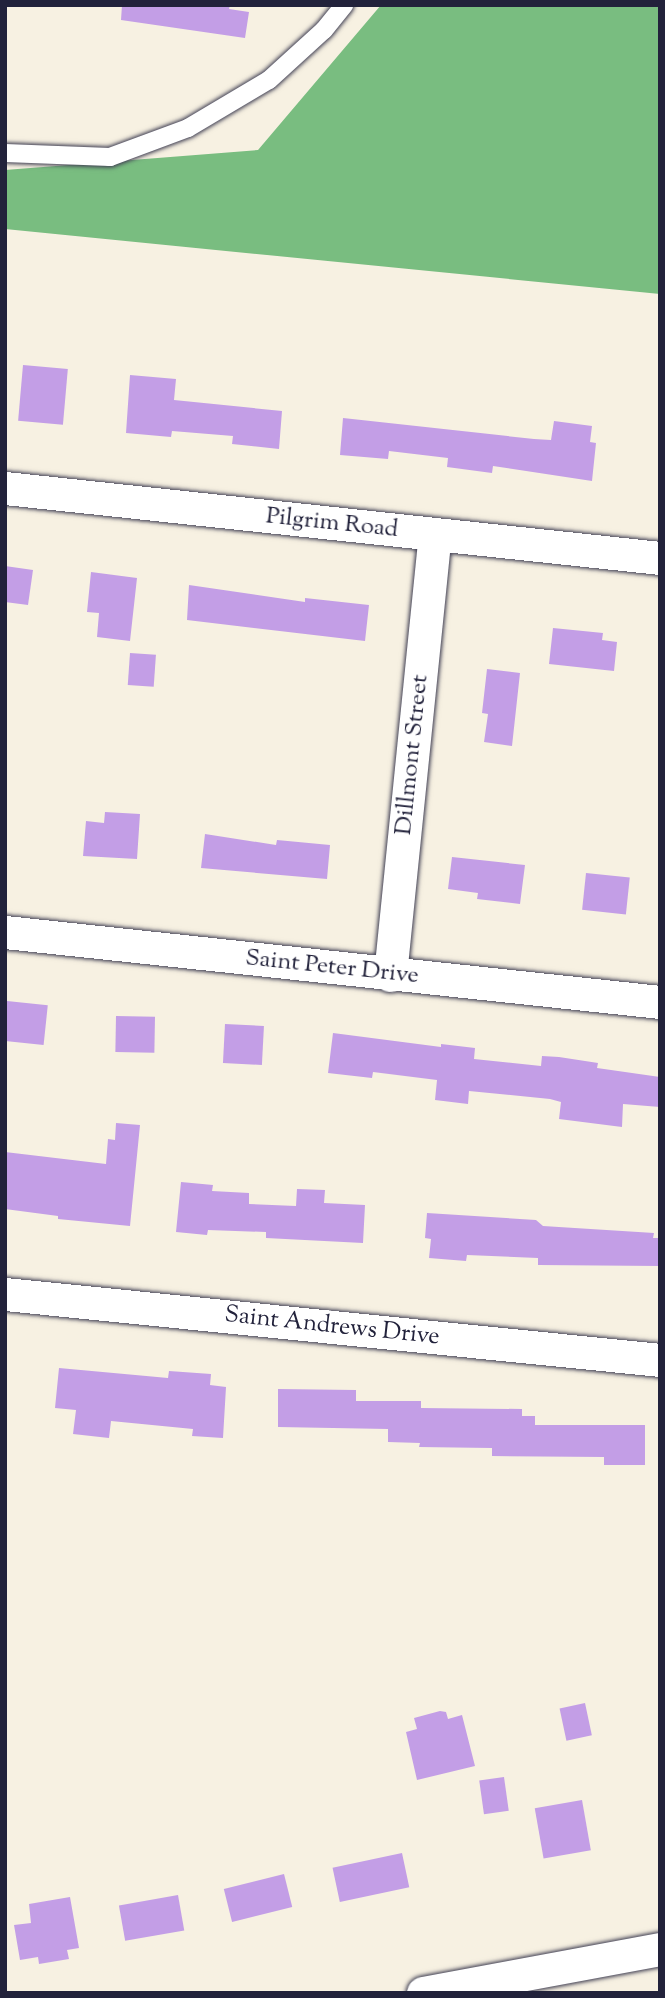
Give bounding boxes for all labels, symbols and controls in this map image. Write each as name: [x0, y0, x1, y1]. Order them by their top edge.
street label: Pilgrim Road: [264, 503, 400, 545]
street label: Dillmont Street: [390, 673, 436, 837]
street label: Saint Peter Drive: [244, 945, 420, 991]
street label: Saint Andrews Drive: [223, 1301, 441, 1353]

